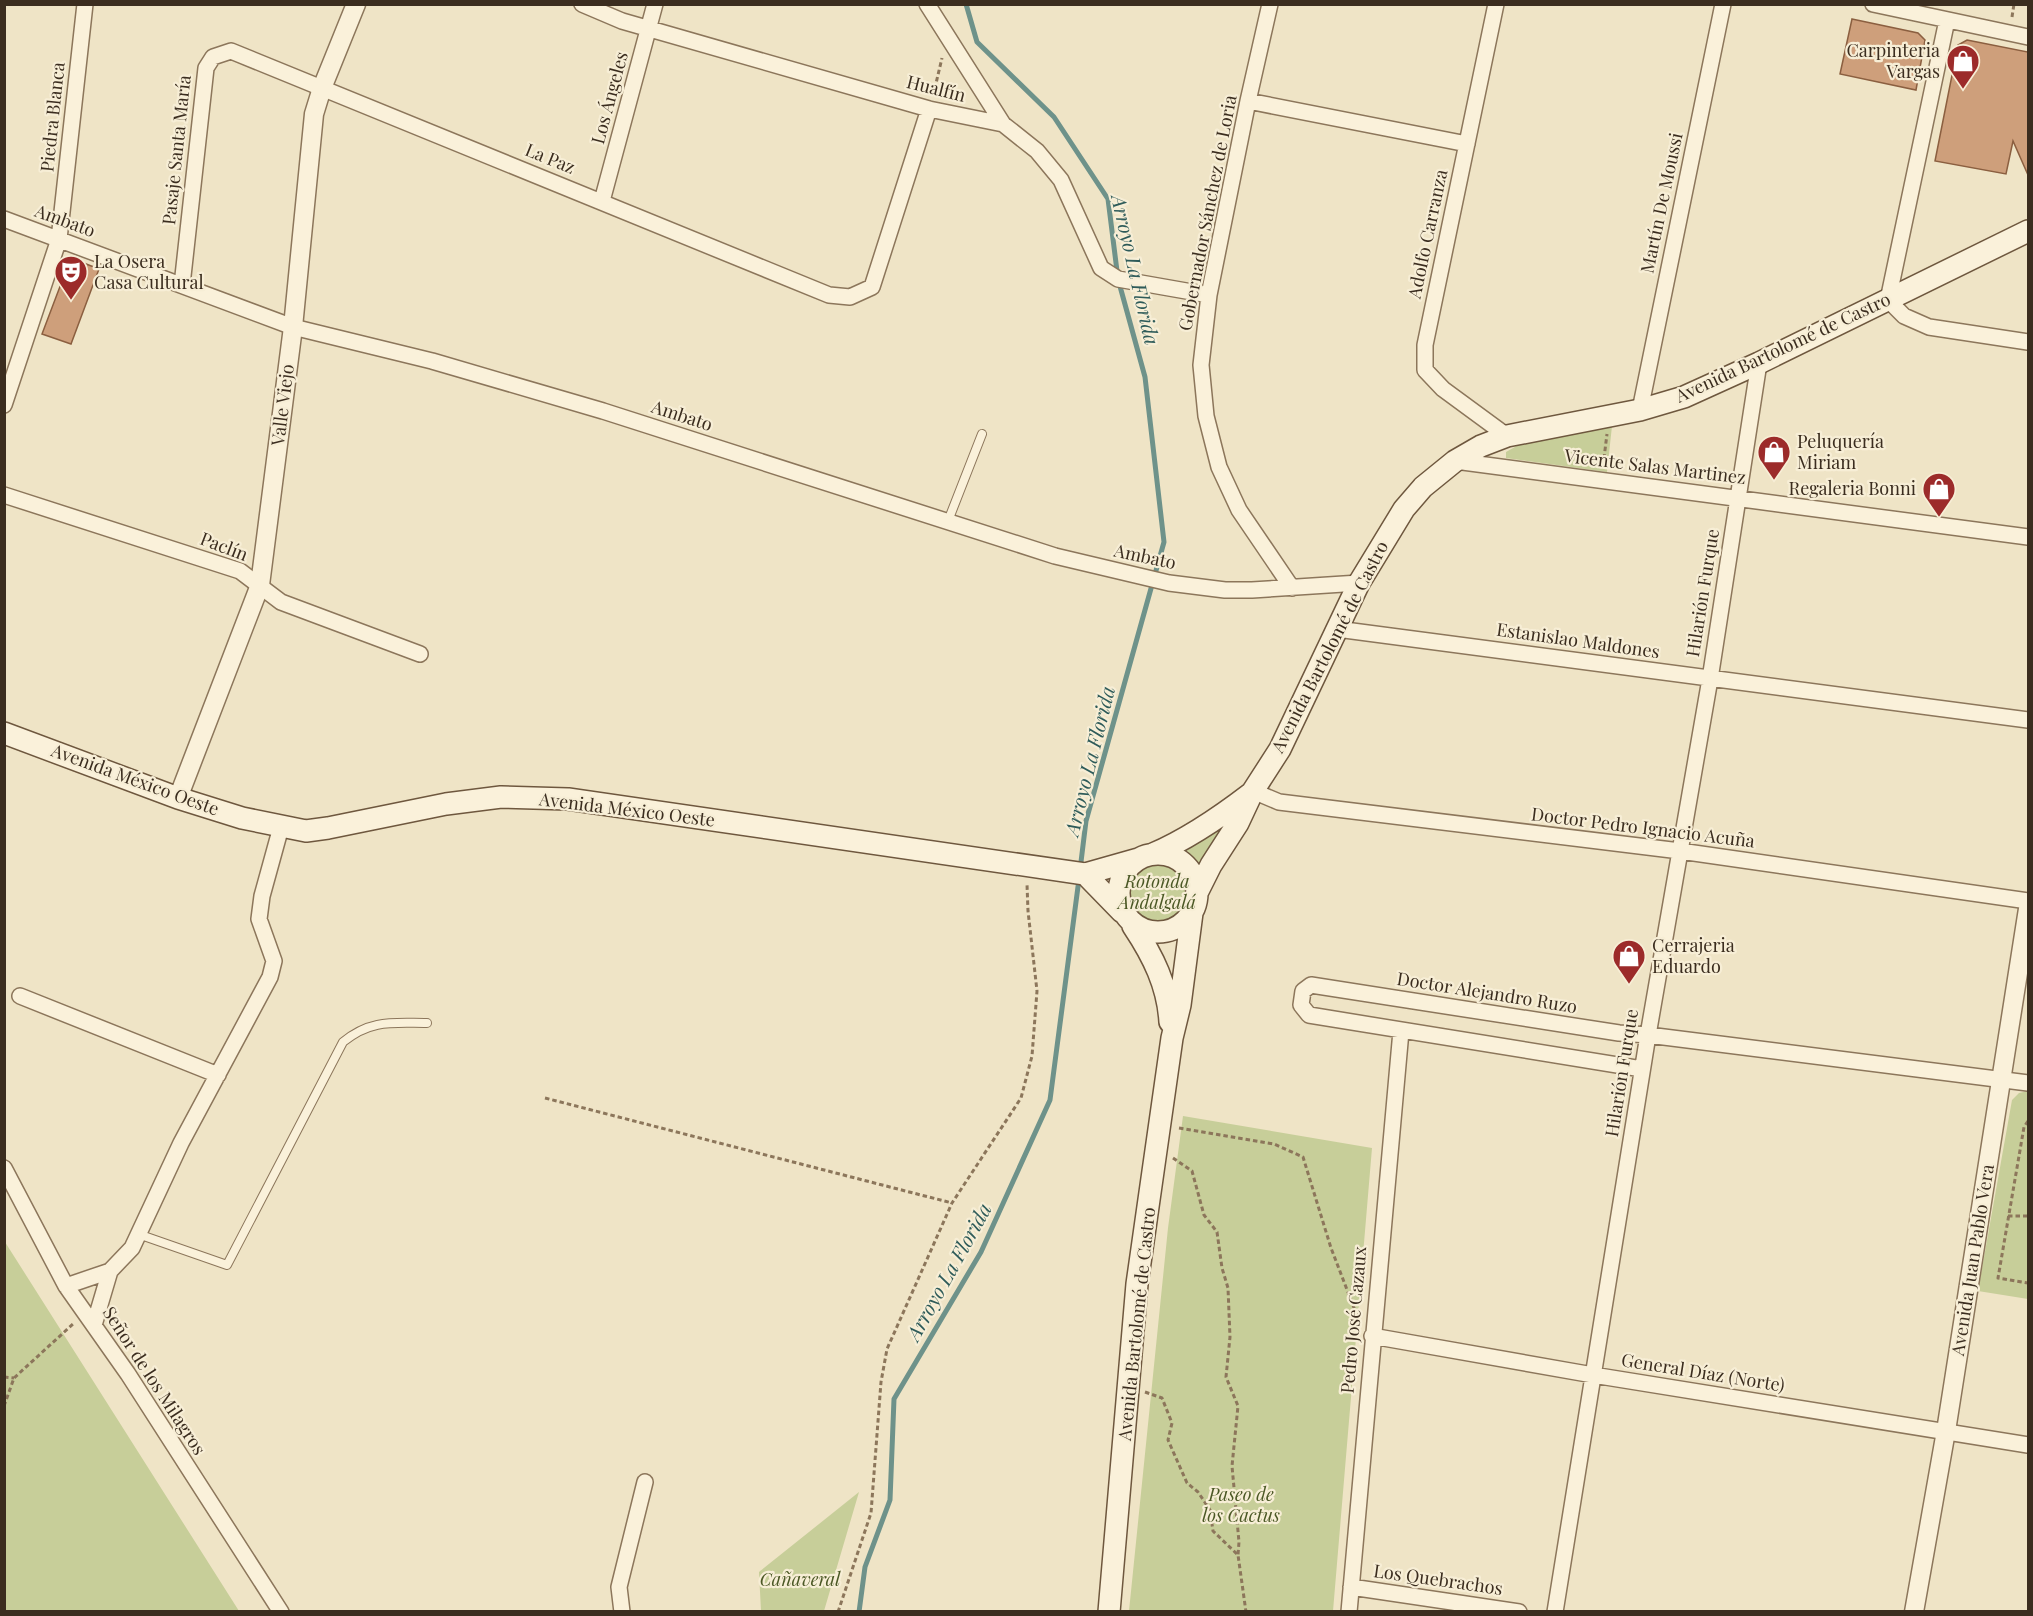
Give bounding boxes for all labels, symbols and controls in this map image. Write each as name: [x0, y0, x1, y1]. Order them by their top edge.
place label: Carpinteria Vargas: [1846, 38, 1940, 83]
shop icon: Carpinteria Vargas: [1945, 43, 1981, 90]
street label: Los Ángeles: [585, 49, 633, 147]
street label: Piedra Blanca: [34, 61, 70, 173]
street label: Hualfín: [904, 69, 968, 107]
street label: Pasaje Santa María: [156, 74, 196, 226]
street label: Gobernador Sánchez de Loria: [1172, 93, 1242, 333]
street label: Martín De Moussi: [1634, 130, 1688, 275]
street label: La Paz: [522, 137, 579, 179]
street label: Adolfo Carranza: [1401, 167, 1452, 301]
water label: Arroyo La Florida: [1106, 190, 1167, 347]
street label: Ambato: [31, 198, 99, 242]
place label: La Osera Casa Cultural: [94, 249, 204, 294]
theatre icon: La Osera Casa Cultural: [53, 254, 89, 301]
street label: Avenida Bartolomé de Castro: [1670, 287, 1894, 408]
street label: Valle Viejo: [265, 362, 299, 448]
street label: Ambato: [648, 394, 716, 436]
place label: Peluquería Miriam: [1797, 429, 1884, 474]
shop icon: Peluquería Miriam: [1756, 434, 1792, 481]
street label: Vicente Salas Martinez: [1562, 443, 1747, 489]
shop icon: Regaleria Bonni: [1921, 471, 1957, 518]
place label: Regaleria Bonni: [1789, 476, 1916, 500]
street label: Paclín: [197, 526, 252, 566]
street label: Hilarión Furque: [1680, 527, 1724, 659]
street label: Avenida Bartolomé de Castro: [1265, 536, 1393, 757]
street label: Ambato: [1111, 538, 1178, 574]
street label: Estanislao Maldones: [1495, 617, 1661, 663]
water label: Arroyo La Florida: [1056, 683, 1120, 840]
street label: Avenida México Oeste: [47, 737, 222, 821]
street label: Avenida México Oeste: [537, 786, 716, 832]
street label: Doctor Pedro Ignacio Acuña: [1530, 801, 1756, 853]
park label: Rotonda Andalgalá: [1116, 869, 1196, 914]
place label: Cerrajeria Eduardo: [1652, 933, 1735, 978]
shop icon: Cerrajeria Eduardo: [1611, 938, 1647, 985]
street label: Doctor Alejandro Ruzo: [1395, 966, 1579, 1018]
street label: Hilarión Furque: [1599, 1007, 1643, 1139]
street label: Avenida Juan Pablo Vera: [1945, 1162, 1999, 1358]
water label: Arroyo La Florida: [898, 1198, 997, 1347]
street label: Avenida Bartolomé de Castro: [1112, 1206, 1160, 1443]
street label: Pedro José Cazaux: [1335, 1245, 1371, 1394]
street label: Señor de los Milagros: [98, 1302, 212, 1459]
street label: General Díaz (Norte): [1620, 1347, 1787, 1397]
park label: Paseo de los Cactus: [1202, 1482, 1280, 1527]
street label: Los Quebrachos: [1372, 1558, 1504, 1600]
park label: Cañaveral: [760, 1567, 841, 1591]

